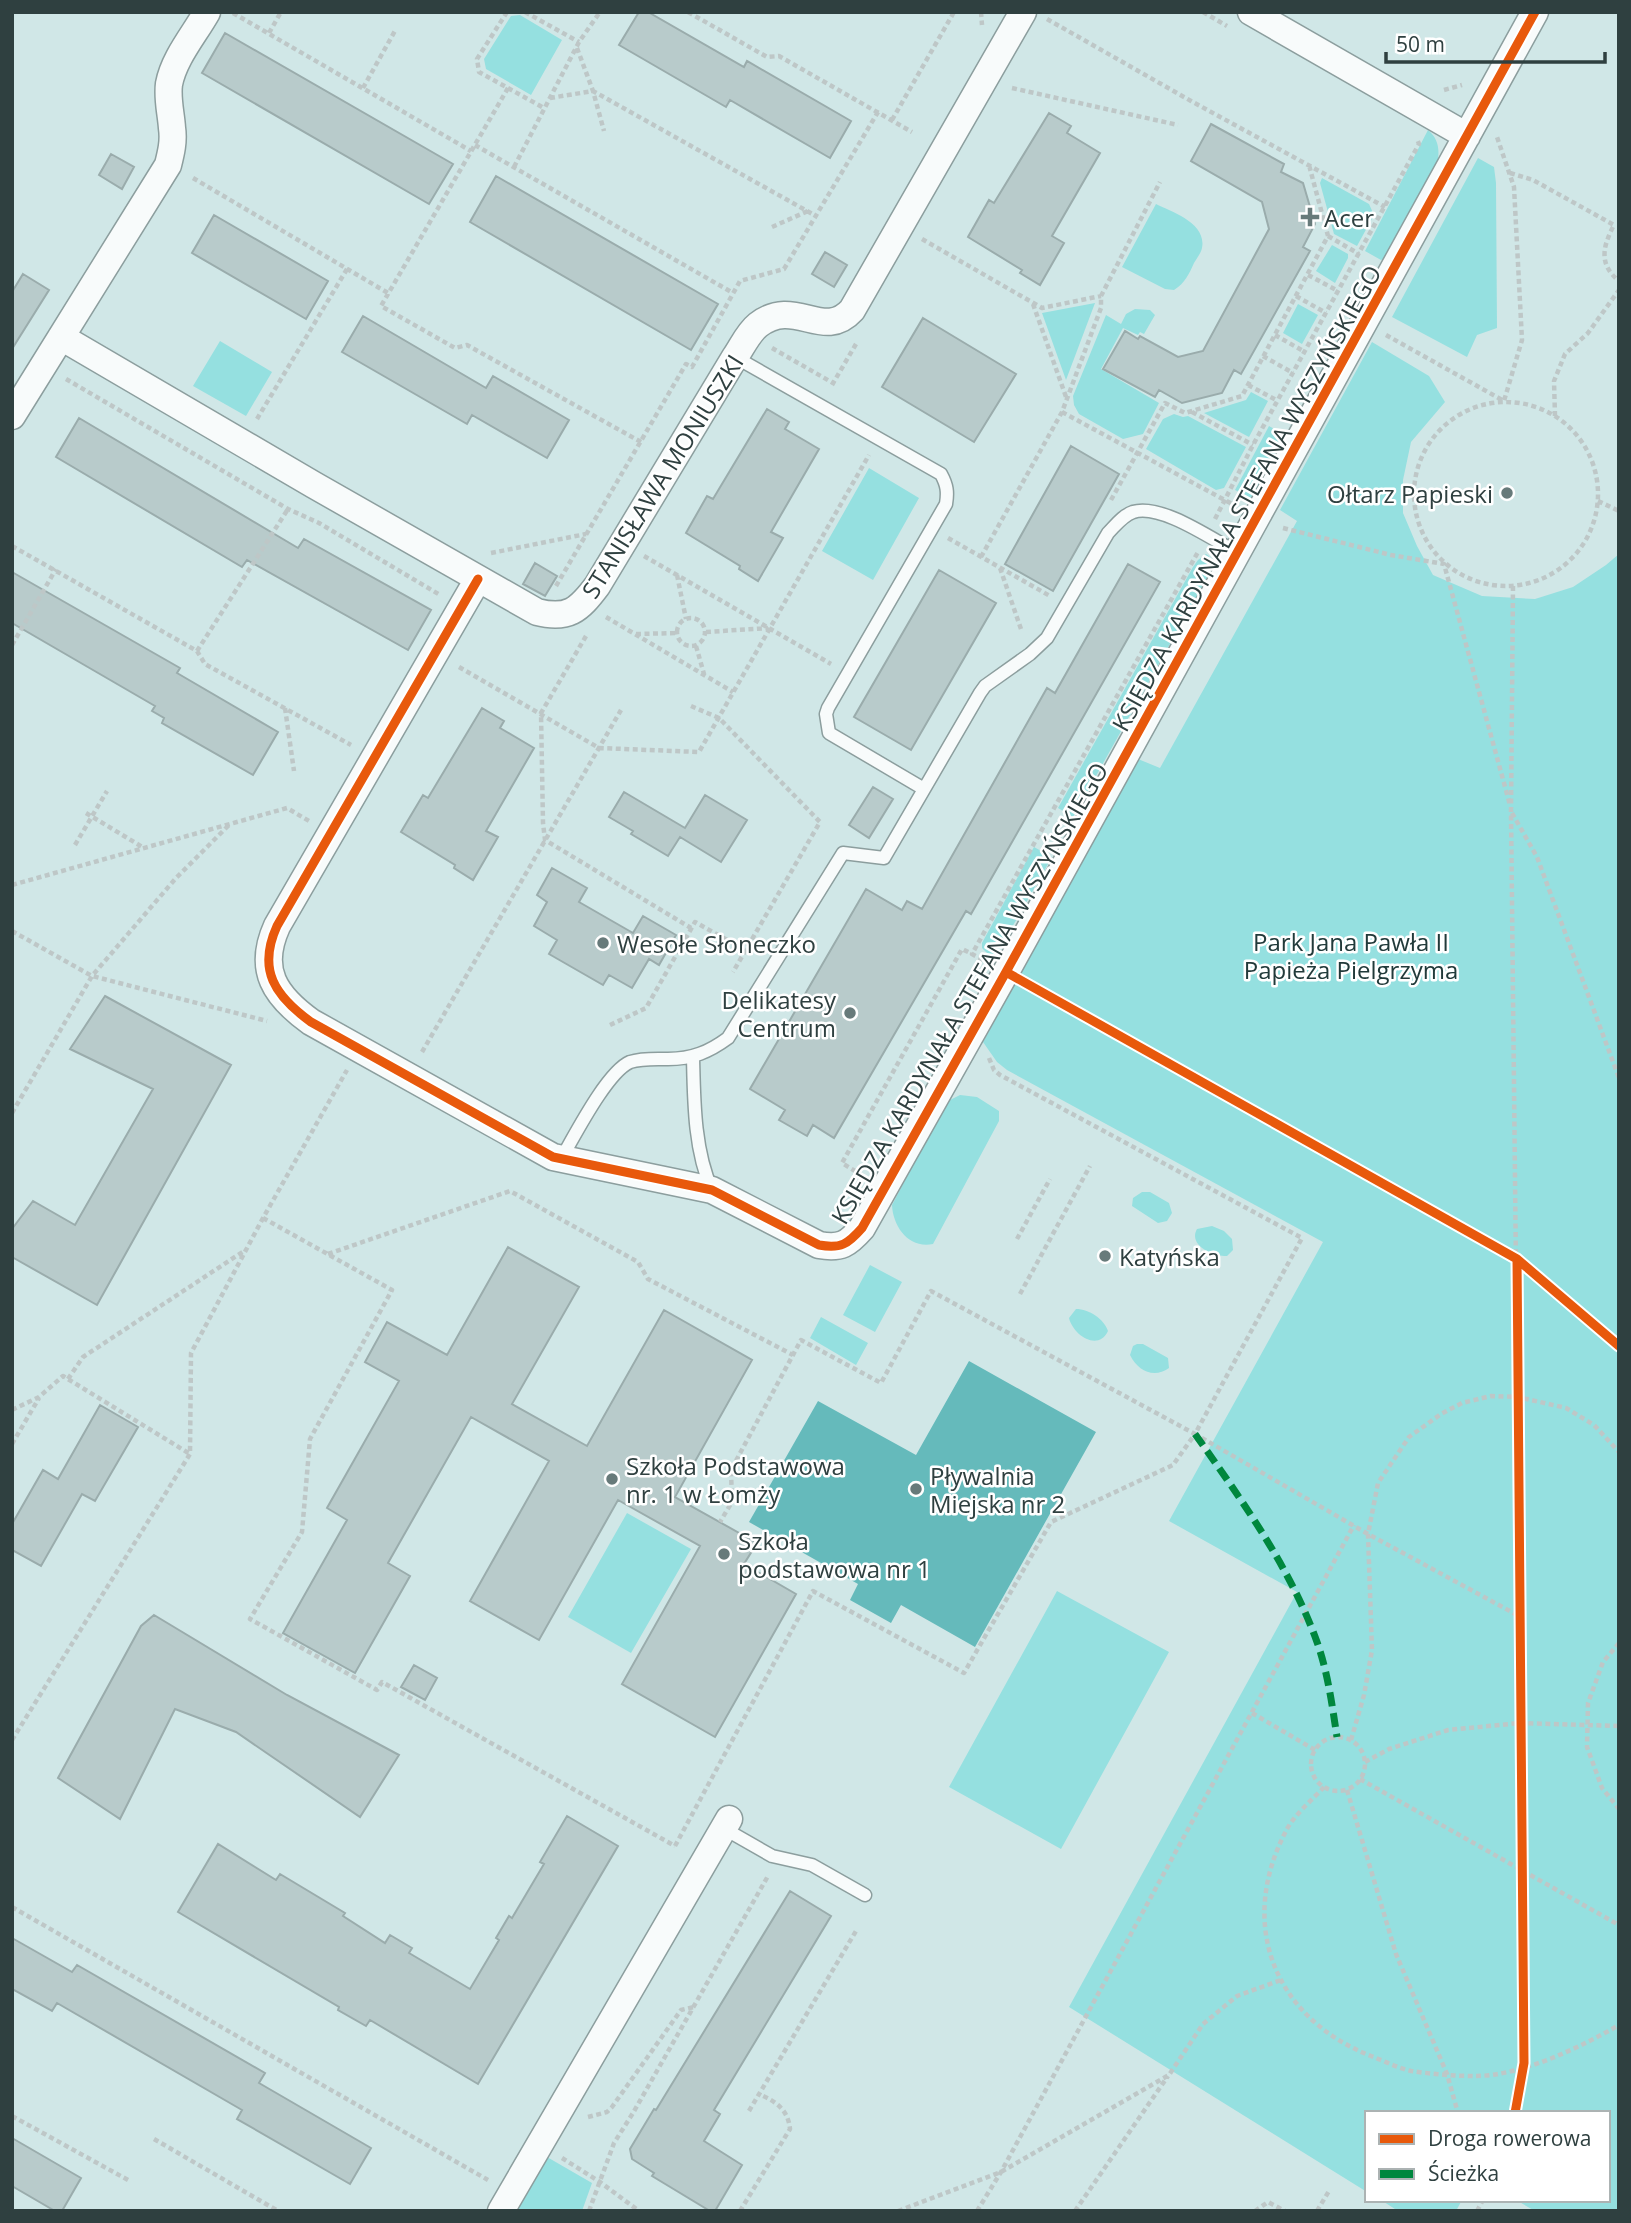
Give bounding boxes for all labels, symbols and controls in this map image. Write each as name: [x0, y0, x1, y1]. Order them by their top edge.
scale bar: [1386, 21, 1605, 65]
text: 50 m: [1396, 30, 1445, 58]
place label: Acer: [1324, 201, 1374, 234]
marker: Acer: [1302, 209, 1318, 225]
street label: KSIĘDZA KARDYNAŁA STEFANA WYSZYŃSKIEGO: [1104, 259, 1388, 737]
street label: STANISŁAWA MONIUSZKI: [573, 348, 751, 604]
place label: Ołtarz Papieski: [1327, 477, 1493, 510]
marker: Ołtarz Papieski: [1499, 485, 1515, 501]
street label: KSIĘDZA KARDYNAŁA STEFANA WYSZYŃSKIEGO: [823, 756, 1115, 1230]
park label: Park Jana Pawła II Papieża Pielgrzyma: [1244, 925, 1458, 986]
place label: Wesołe Słoneczko: [617, 927, 816, 960]
marker: Wesołe Słoneczko: [595, 935, 611, 951]
place label: Delikatesy Centrum: [722, 983, 837, 1044]
marker: Delikatesy Centrum: [842, 1005, 858, 1021]
place label: Katyńska: [1119, 1240, 1220, 1273]
marker: Katyńska: [1097, 1248, 1113, 1264]
place label: Szkoła Podstawowa nr. 1 w Łomży: [626, 1449, 845, 1510]
place label: Pływalnia Miejska nr 2: [930, 1459, 1065, 1520]
marker: Szkoła Podstawowa nr. 1 w Łomży: [604, 1471, 620, 1487]
marker: Pływalnia Miejska nr 2: [908, 1481, 924, 1497]
place label: Szkoła podstawowa nr 1: [738, 1524, 931, 1585]
marker: Szkoła podstawowa nr 1: [716, 1546, 732, 1562]
legend: [1365, 2111, 1610, 2202]
text: Droga rowerowa: [1428, 2124, 1591, 2152]
text: Ścieżka: [1428, 2159, 1499, 2187]

